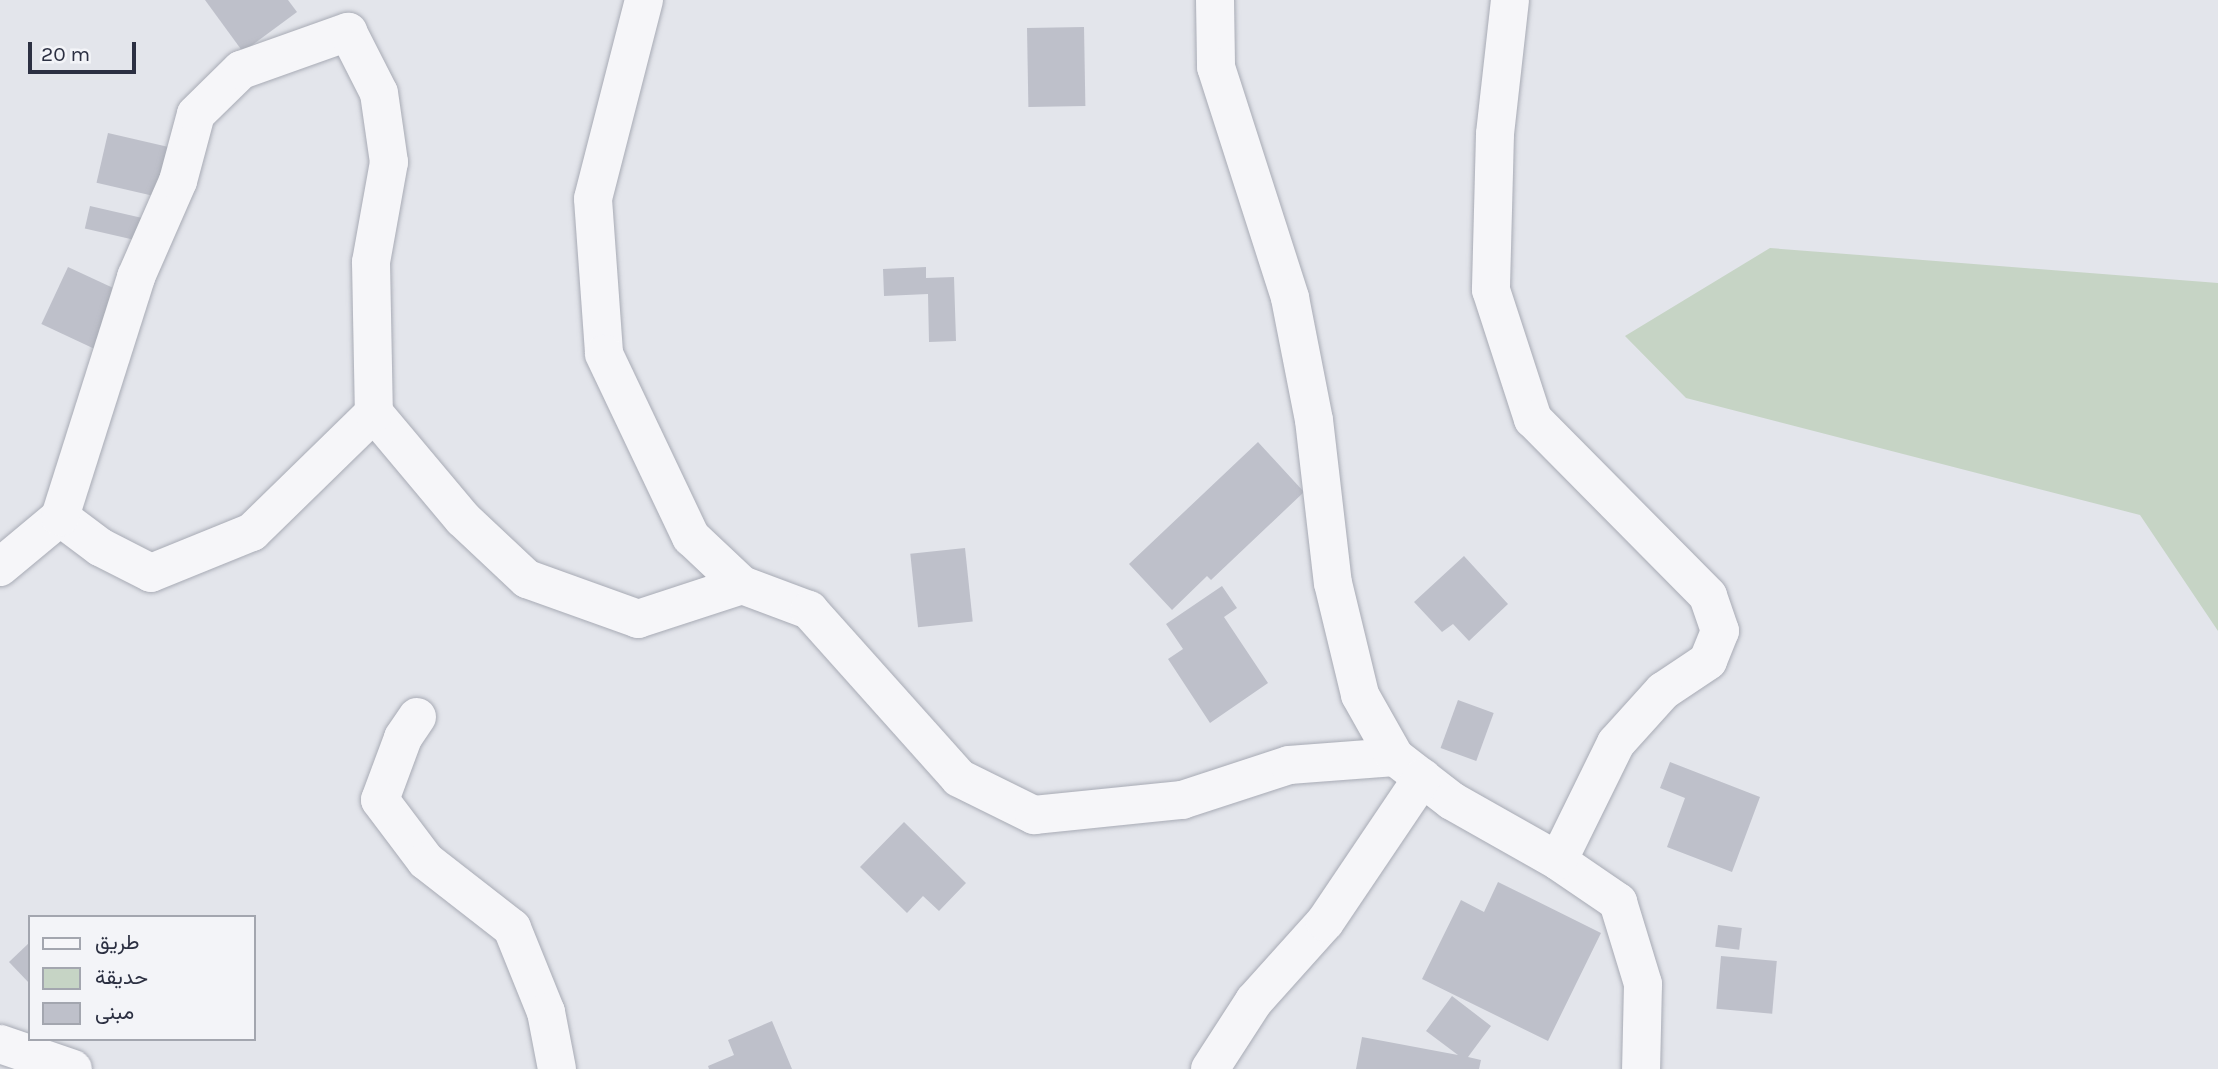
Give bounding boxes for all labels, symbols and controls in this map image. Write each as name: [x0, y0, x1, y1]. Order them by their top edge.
scale bar: [32, 28, 140, 72]
text: 20 m: [41, 42, 90, 66]
legend: [28, 915, 256, 1041]
text: طريق: [95, 930, 140, 954]
text: حديقة: [95, 965, 148, 989]
text: مبنى: [95, 1000, 134, 1024]

